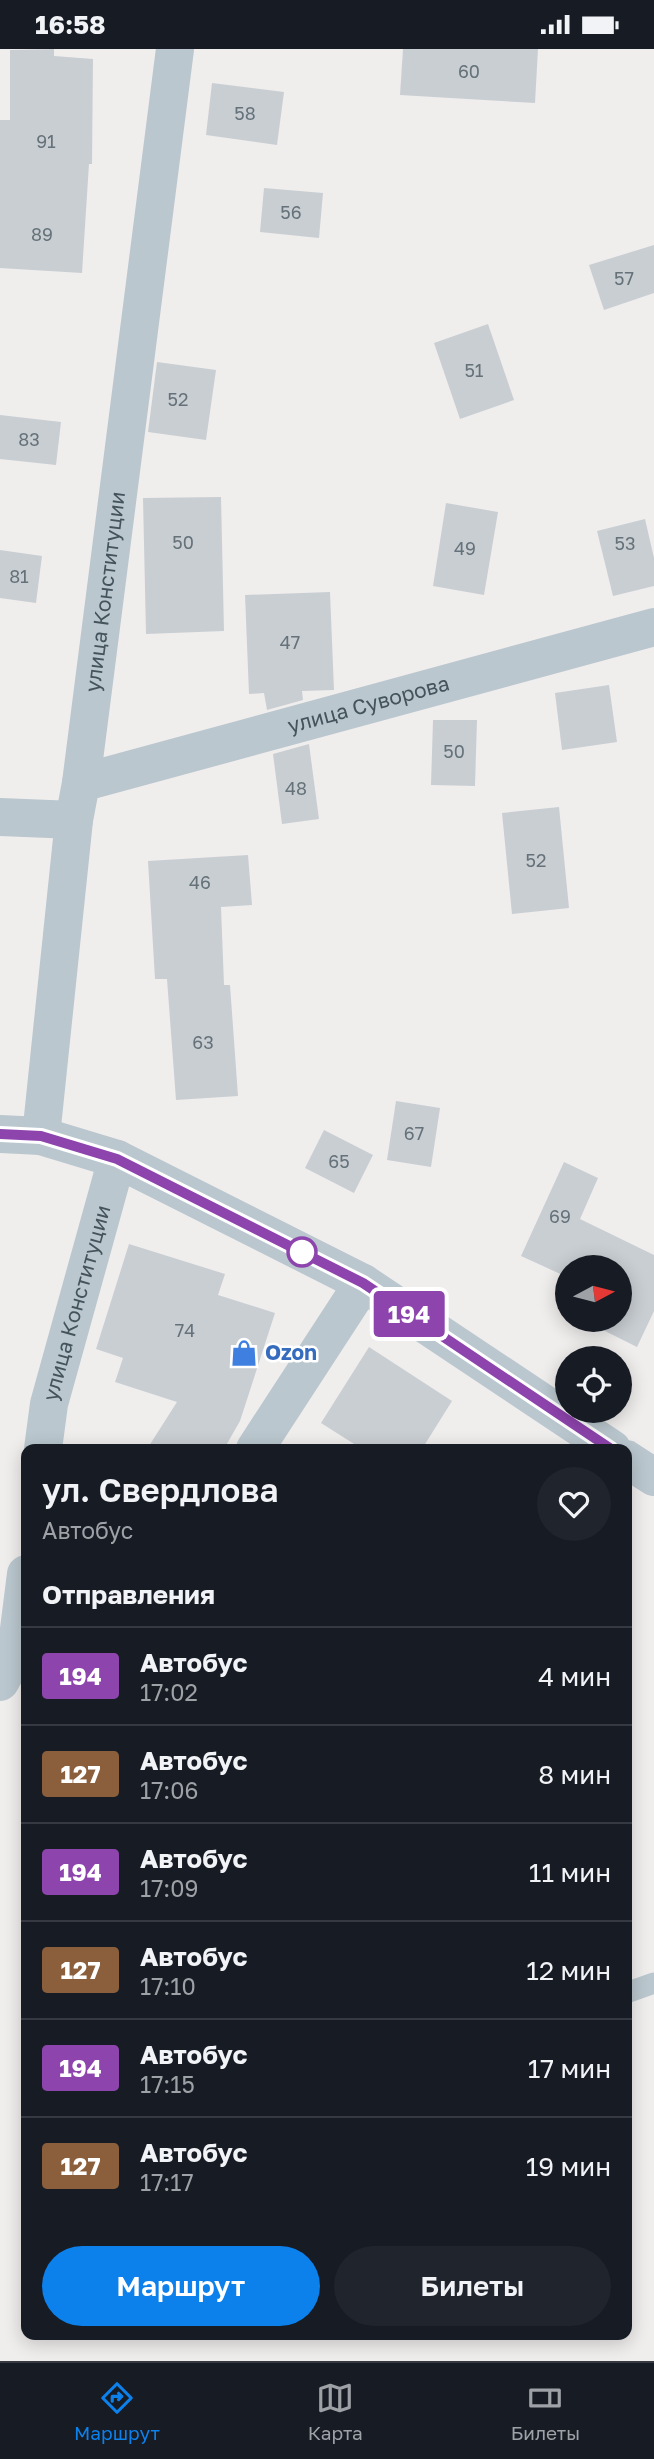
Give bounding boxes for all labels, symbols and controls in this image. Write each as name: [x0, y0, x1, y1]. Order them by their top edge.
text: 16:58: [35, 9, 106, 40]
house number: 60: [458, 60, 480, 82]
house number: 58: [234, 102, 256, 124]
house number: 91: [36, 130, 56, 152]
house number: 56: [280, 201, 302, 223]
house number: 89: [31, 223, 53, 245]
house number: 57: [614, 267, 634, 289]
house number: 51: [464, 359, 484, 381]
house number: 52: [168, 388, 188, 410]
house number: 83: [18, 428, 40, 450]
street label: улица Конституции: [79, 490, 130, 694]
house number: 50: [172, 531, 194, 553]
house number: 53: [615, 532, 635, 554]
house number: 49: [454, 537, 476, 559]
house number: 81: [9, 565, 29, 587]
house number: 47: [280, 631, 300, 653]
street label: улица Суворова: [284, 669, 452, 738]
house number: 50: [443, 740, 465, 762]
house number: 48: [285, 777, 307, 799]
house number: 52: [526, 849, 546, 871]
house number: 46: [189, 871, 211, 893]
house number: 63: [192, 1031, 214, 1053]
house number: 67: [404, 1122, 424, 1144]
house number: 65: [328, 1150, 350, 1172]
street label: улица Конституции: [36, 1202, 116, 1404]
house number: 69: [549, 1205, 571, 1227]
unlabelled marker: [287, 1237, 317, 1267]
north arrow: [555, 1255, 632, 1332]
map controls: [555, 1255, 632, 1423]
line badge: 194: [369, 1291, 449, 1337]
text: 194: [388, 1299, 430, 1328]
house number: 74: [175, 1319, 195, 1341]
shop icon: Ozon: [229, 1338, 259, 1368]
place label: Ozon: [265, 1339, 317, 1365]
button: locate: [555, 1346, 632, 1423]
button: heart: [537, 1467, 611, 1541]
text: ул. Свердлова: [42, 1470, 278, 1509]
text: Автобус: [42, 1516, 133, 1544]
text: Отправления: [42, 1579, 215, 1610]
text: Автобус: [140, 1647, 247, 1678]
text: 194: [59, 1661, 102, 1690]
text: 4 мин: [538, 1661, 611, 1692]
text: 17:02: [140, 1678, 198, 1706]
text: Автобус: [140, 1745, 247, 1776]
text: 127: [60, 1759, 101, 1788]
text: 8 мин: [538, 1759, 611, 1790]
text: 17:06: [140, 1776, 198, 1804]
text: Автобус: [140, 1843, 247, 1874]
text: 194: [59, 1857, 102, 1886]
text: 11 мин: [529, 1857, 611, 1888]
text: 17:09: [140, 1874, 198, 1902]
text: Автобус: [140, 1941, 247, 1972]
text: 127: [60, 1955, 101, 1984]
text: 12 мин: [526, 1955, 611, 1986]
text: 17:10: [140, 1972, 196, 2000]
text: Автобус: [140, 2039, 247, 2070]
text: 194: [59, 2053, 102, 2082]
text: 17 мин: [528, 2053, 611, 2084]
text: 17:15: [140, 2070, 195, 2098]
text: Автобус: [140, 2137, 247, 2168]
text: 127: [60, 2151, 101, 2180]
text: 19 мин: [526, 2151, 611, 2182]
text: 17:17: [140, 2168, 194, 2196]
button: Маршрут: [42, 2246, 320, 2326]
button: Билеты: [334, 2246, 611, 2326]
tab: Маршрут: [74, 2379, 160, 2444]
tab: Карта: [308, 2379, 363, 2444]
tab: Билеты: [511, 2379, 580, 2444]

